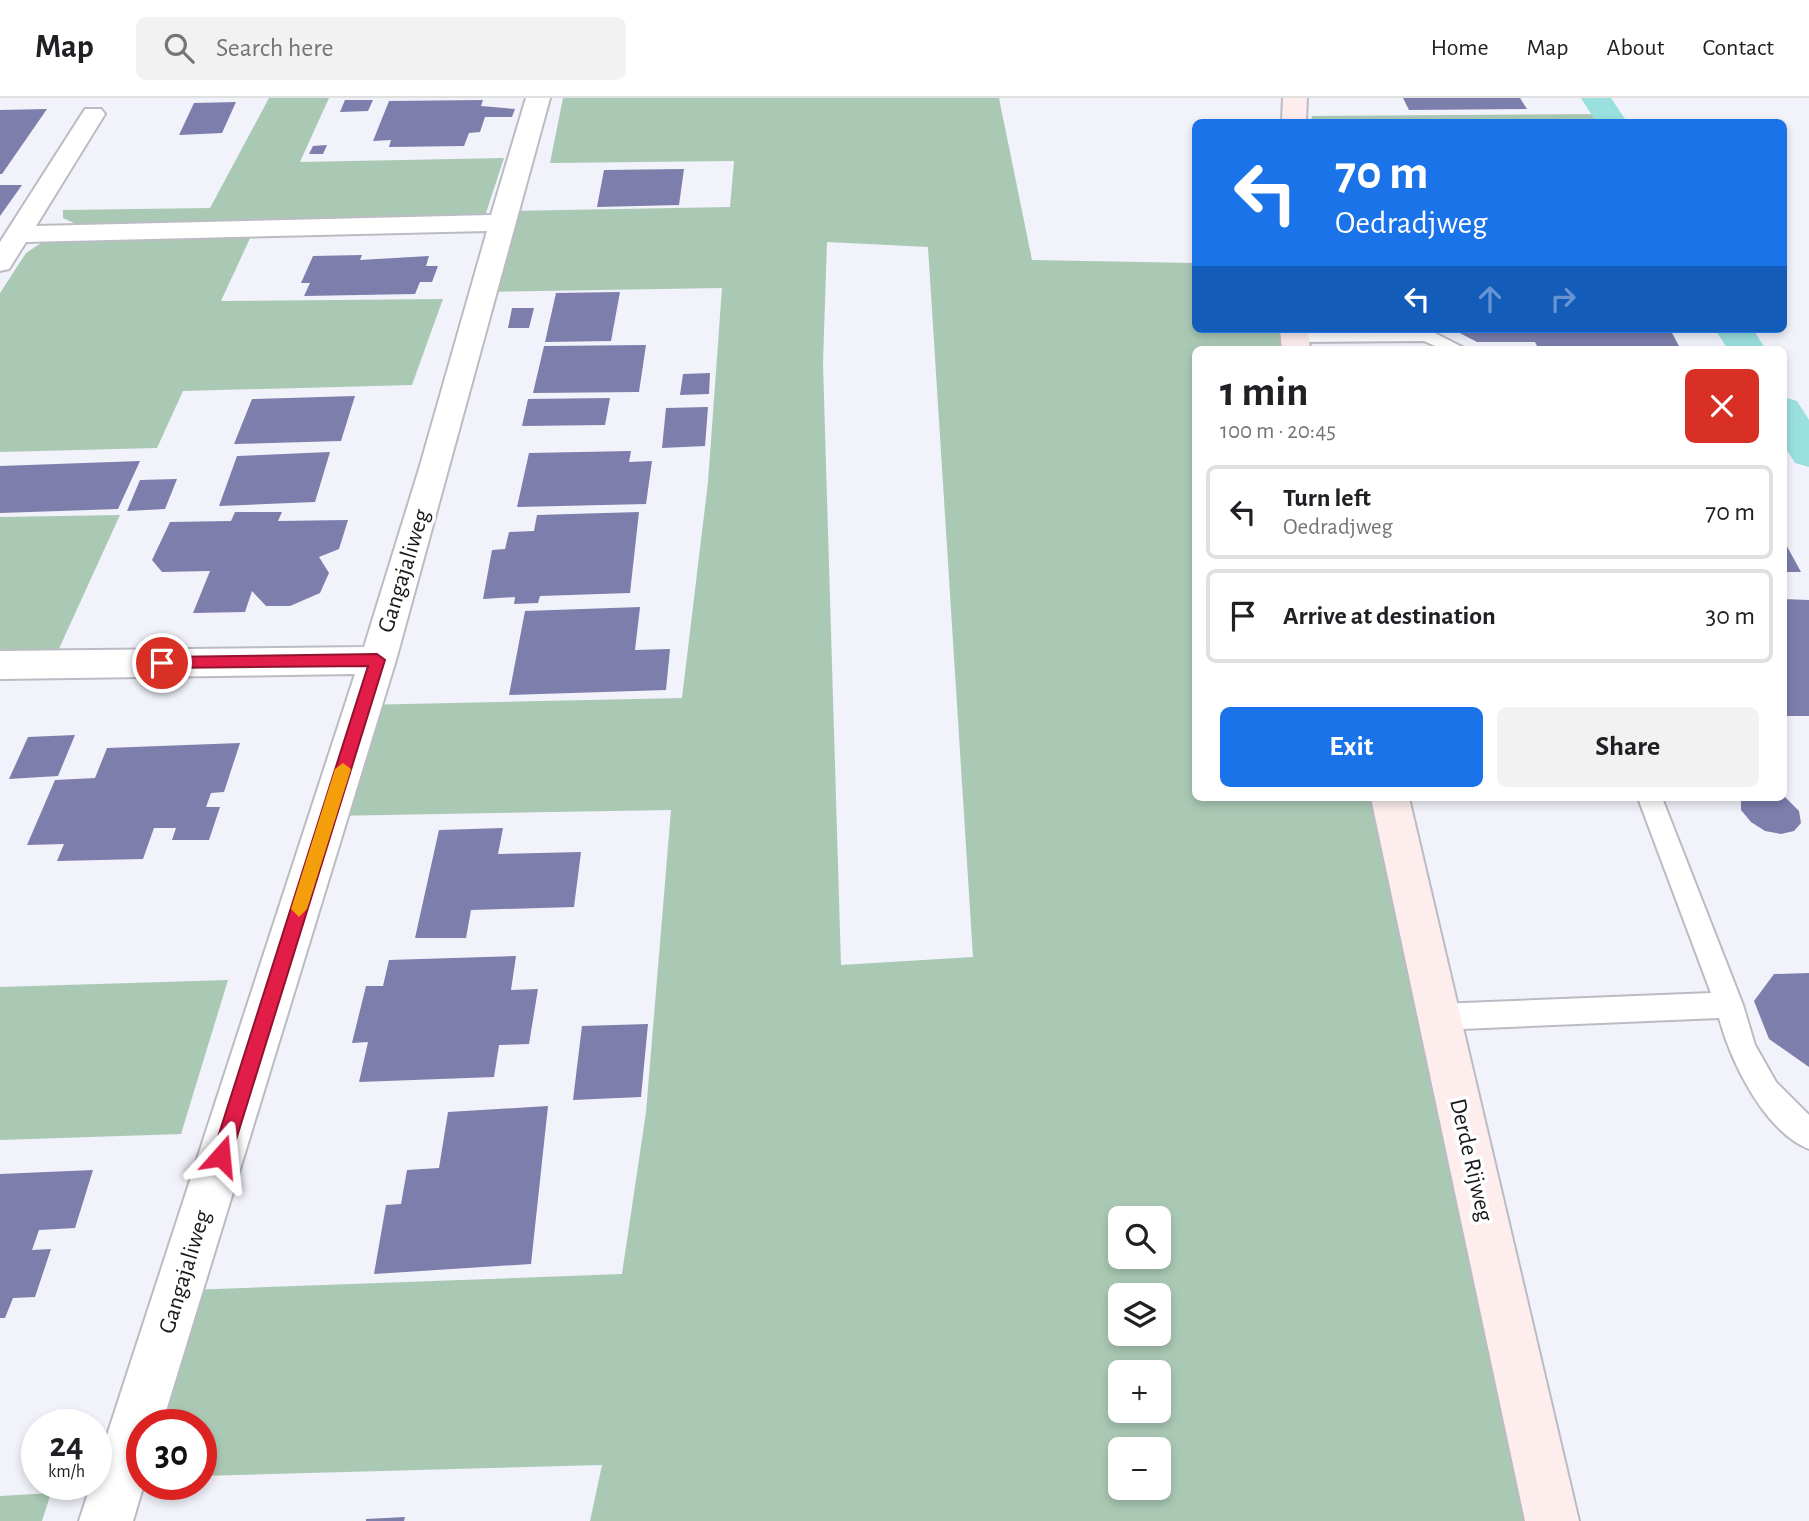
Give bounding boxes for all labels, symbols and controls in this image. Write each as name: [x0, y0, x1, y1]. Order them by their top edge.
search box: [136, 17, 626, 80]
icon: search: [160, 29, 198, 67]
text: Map: [35, 31, 94, 64]
text: Search here: [216, 35, 334, 61]
text: Home: [1431, 36, 1489, 60]
text: Map: [1527, 36, 1569, 60]
text: About: [1607, 36, 1664, 60]
text: Contact: [1702, 36, 1774, 60]
icon: left: [1220, 147, 1311, 238]
text: 70 m: [1335, 149, 1429, 198]
text: Oedradjweg: [1335, 207, 1488, 239]
icon: left: [1398, 280, 1436, 318]
icon: ahead: [1471, 280, 1509, 318]
icon: right: [1544, 280, 1582, 318]
button: close: [1685, 369, 1759, 443]
text: 1 min: [1220, 371, 1309, 413]
text: 100 m · 20:45: [1220, 420, 1336, 443]
text: Turn left: [1283, 485, 1371, 511]
icon: left: [1224, 493, 1262, 531]
text: 70 m: [1705, 499, 1755, 525]
street label: Gangajaliweg: [374, 506, 434, 635]
text: Oedradjweg: [1283, 516, 1393, 539]
icon: arrive: [1224, 597, 1262, 635]
text: Arrive at destination: [1283, 603, 1496, 629]
text: 30 m: [1705, 603, 1755, 629]
pin: [132, 633, 192, 693]
icon: arrive: [143, 644, 181, 682]
button: Exit: [1220, 707, 1483, 787]
button: Share: [1497, 707, 1759, 787]
street label: Derde Rijweg: [1445, 1096, 1497, 1224]
position arrow: [184, 1119, 258, 1193]
map controls: [1108, 1206, 1171, 1500]
button: search: [1108, 1206, 1171, 1269]
street label: Gangajaliweg: [155, 1207, 215, 1336]
button: layers: [1108, 1283, 1171, 1346]
button: +: [1108, 1360, 1171, 1423]
speed limit sign: 30: [126, 1409, 217, 1500]
text: 24: [49, 1428, 84, 1463]
button: −: [1108, 1437, 1171, 1500]
text: km/h: [48, 1463, 85, 1481]

